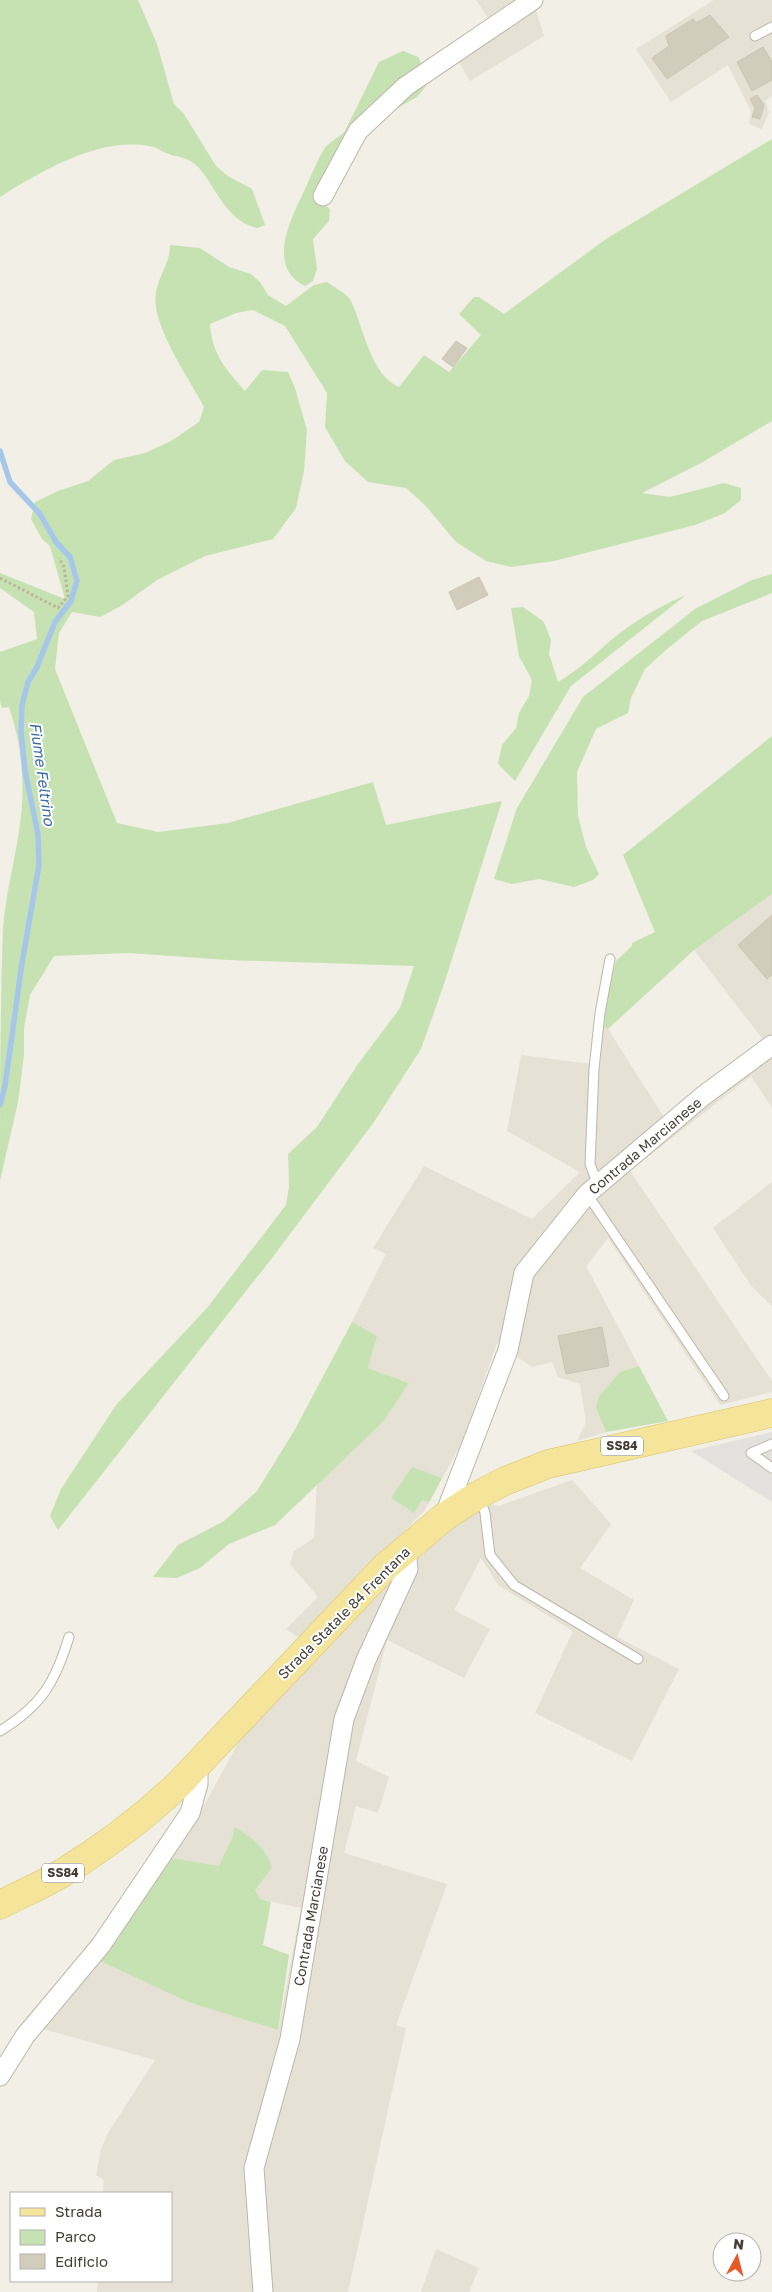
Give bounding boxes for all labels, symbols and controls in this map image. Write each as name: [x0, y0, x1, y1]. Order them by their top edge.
water label: Fiume Feltrino: [27, 721, 59, 828]
street label: Contrada Marcianese: [585, 1093, 705, 1198]
road number: SS84: [601, 1436, 643, 1455]
street label: Strada Statale 84 Frentana: [274, 1543, 413, 1682]
street label: Contrada Marcianese: [290, 1844, 331, 1987]
road number: SS84: [42, 1864, 84, 1882]
legend: [10, 2192, 172, 2282]
text: Strada: [55, 2202, 102, 2220]
text: Parco: [55, 2227, 96, 2245]
north arrow: [712, 2232, 762, 2282]
text: N: [732, 2235, 745, 2253]
text: Edificio: [55, 2252, 108, 2270]

